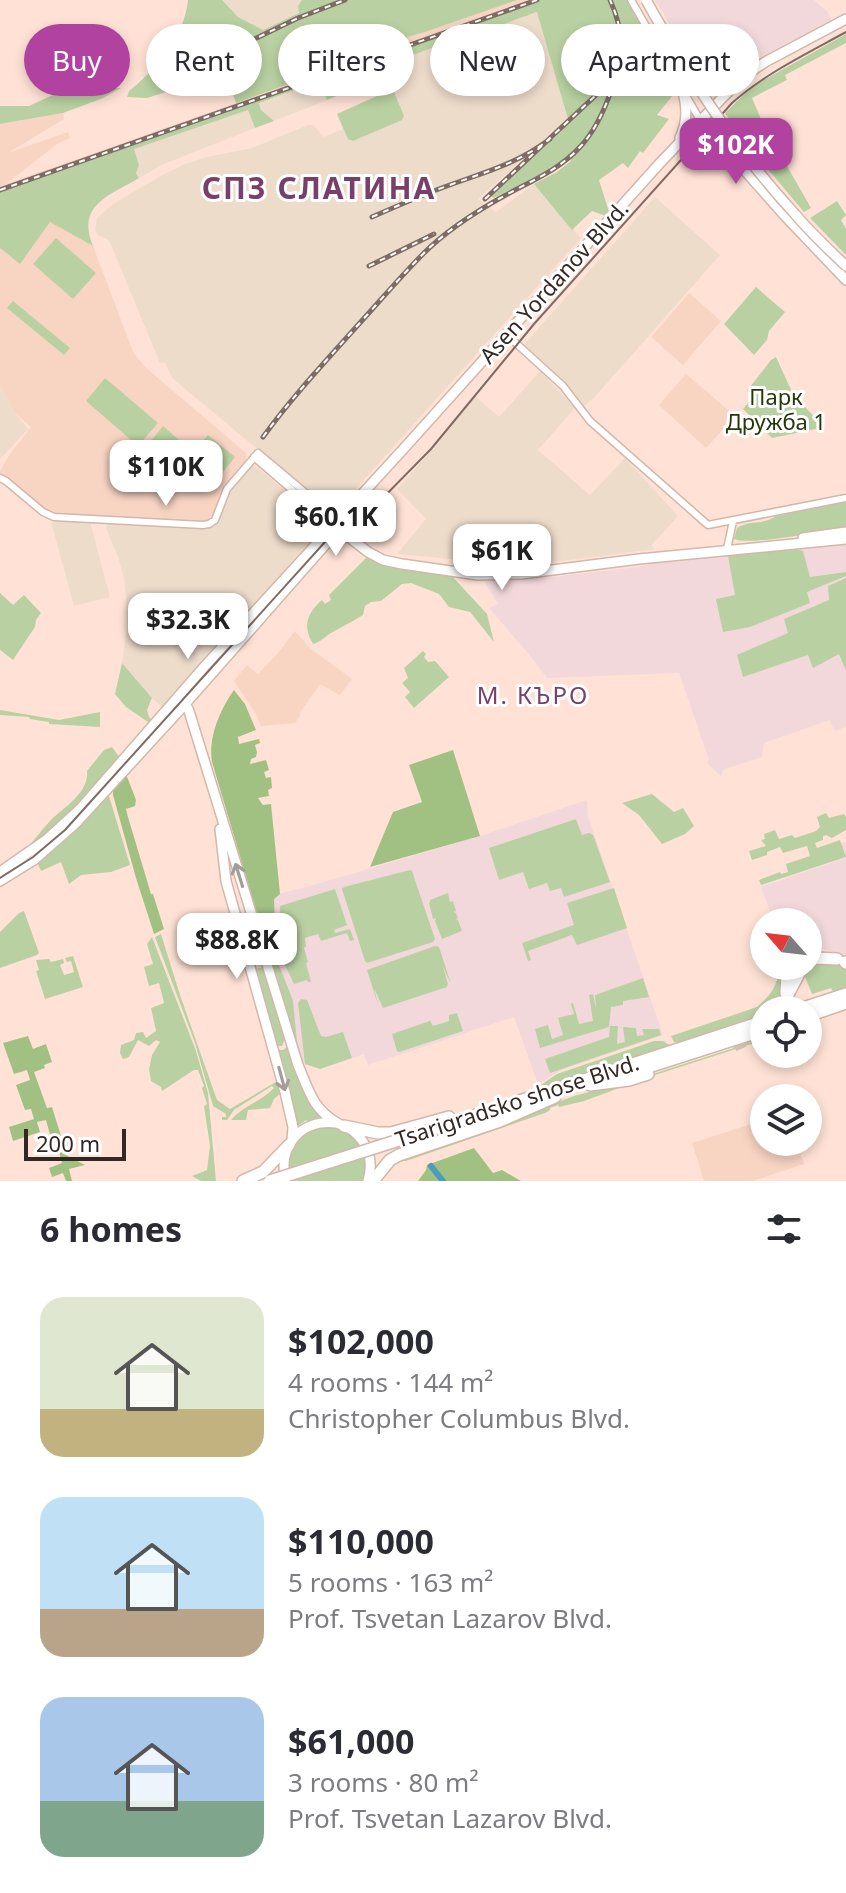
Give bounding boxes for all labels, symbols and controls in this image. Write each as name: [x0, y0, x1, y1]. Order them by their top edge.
chip: Buy: [24, 24, 130, 96]
chip: Rent: [146, 24, 262, 96]
chip: Filters: [278, 24, 414, 96]
chip: New: [430, 24, 545, 96]
chip: Apartment: [561, 24, 759, 96]
pin: $102K: [680, 118, 792, 186]
text: $102K: [698, 126, 774, 162]
district label: СПЗ СЛАТИНА: [202, 167, 436, 208]
street label: Asen Yordanov Blvd.: [472, 193, 634, 369]
park label: Парк Дружба 1: [726, 381, 826, 436]
pin: $110K: [110, 440, 222, 508]
text: $110K: [128, 448, 204, 484]
pin: $60.1K: [271, 490, 401, 558]
text: $60.1K: [294, 498, 378, 534]
pin: $61K: [455, 524, 549, 592]
text: $61K: [471, 532, 533, 568]
pin: $32.3K: [123, 593, 253, 661]
text: $32.3K: [146, 601, 230, 637]
district label: М. КЪРО: [477, 678, 589, 711]
one-way arrow: [231, 863, 246, 889]
north arrow: [750, 908, 822, 980]
map controls: [750, 908, 822, 1156]
pin: $88.8K: [172, 913, 302, 981]
text: $88.8K: [195, 921, 279, 957]
button: locate: [750, 996, 822, 1068]
street label: Tsarigradsko shose Blvd.: [391, 1046, 642, 1154]
one-way arrow: [275, 1066, 290, 1092]
button: layers: [750, 1084, 822, 1156]
scale bar: [24, 1125, 126, 1161]
text: 200 m: [36, 1128, 100, 1158]
text: 6 homes: [40, 1206, 182, 1252]
icon: filters: [762, 1207, 806, 1251]
text: $102,000: [288, 1318, 434, 1364]
icon: home: [104, 1329, 200, 1425]
text: 4 rooms · 144 m²: [288, 1364, 493, 1400]
text: Christopher Columbus Blvd.: [288, 1400, 630, 1436]
text: $110,000: [288, 1518, 434, 1564]
icon: home: [104, 1529, 200, 1625]
text: 5 rooms · 163 m²: [288, 1564, 493, 1600]
text: Prof. Tsvetan Lazarov Blvd.: [288, 1600, 612, 1636]
text: $61,000: [288, 1718, 414, 1764]
icon: home: [104, 1729, 200, 1825]
text: 3 rooms · 80 m²: [288, 1764, 478, 1800]
text: Prof. Tsvetan Lazarov Blvd.: [288, 1800, 612, 1836]

